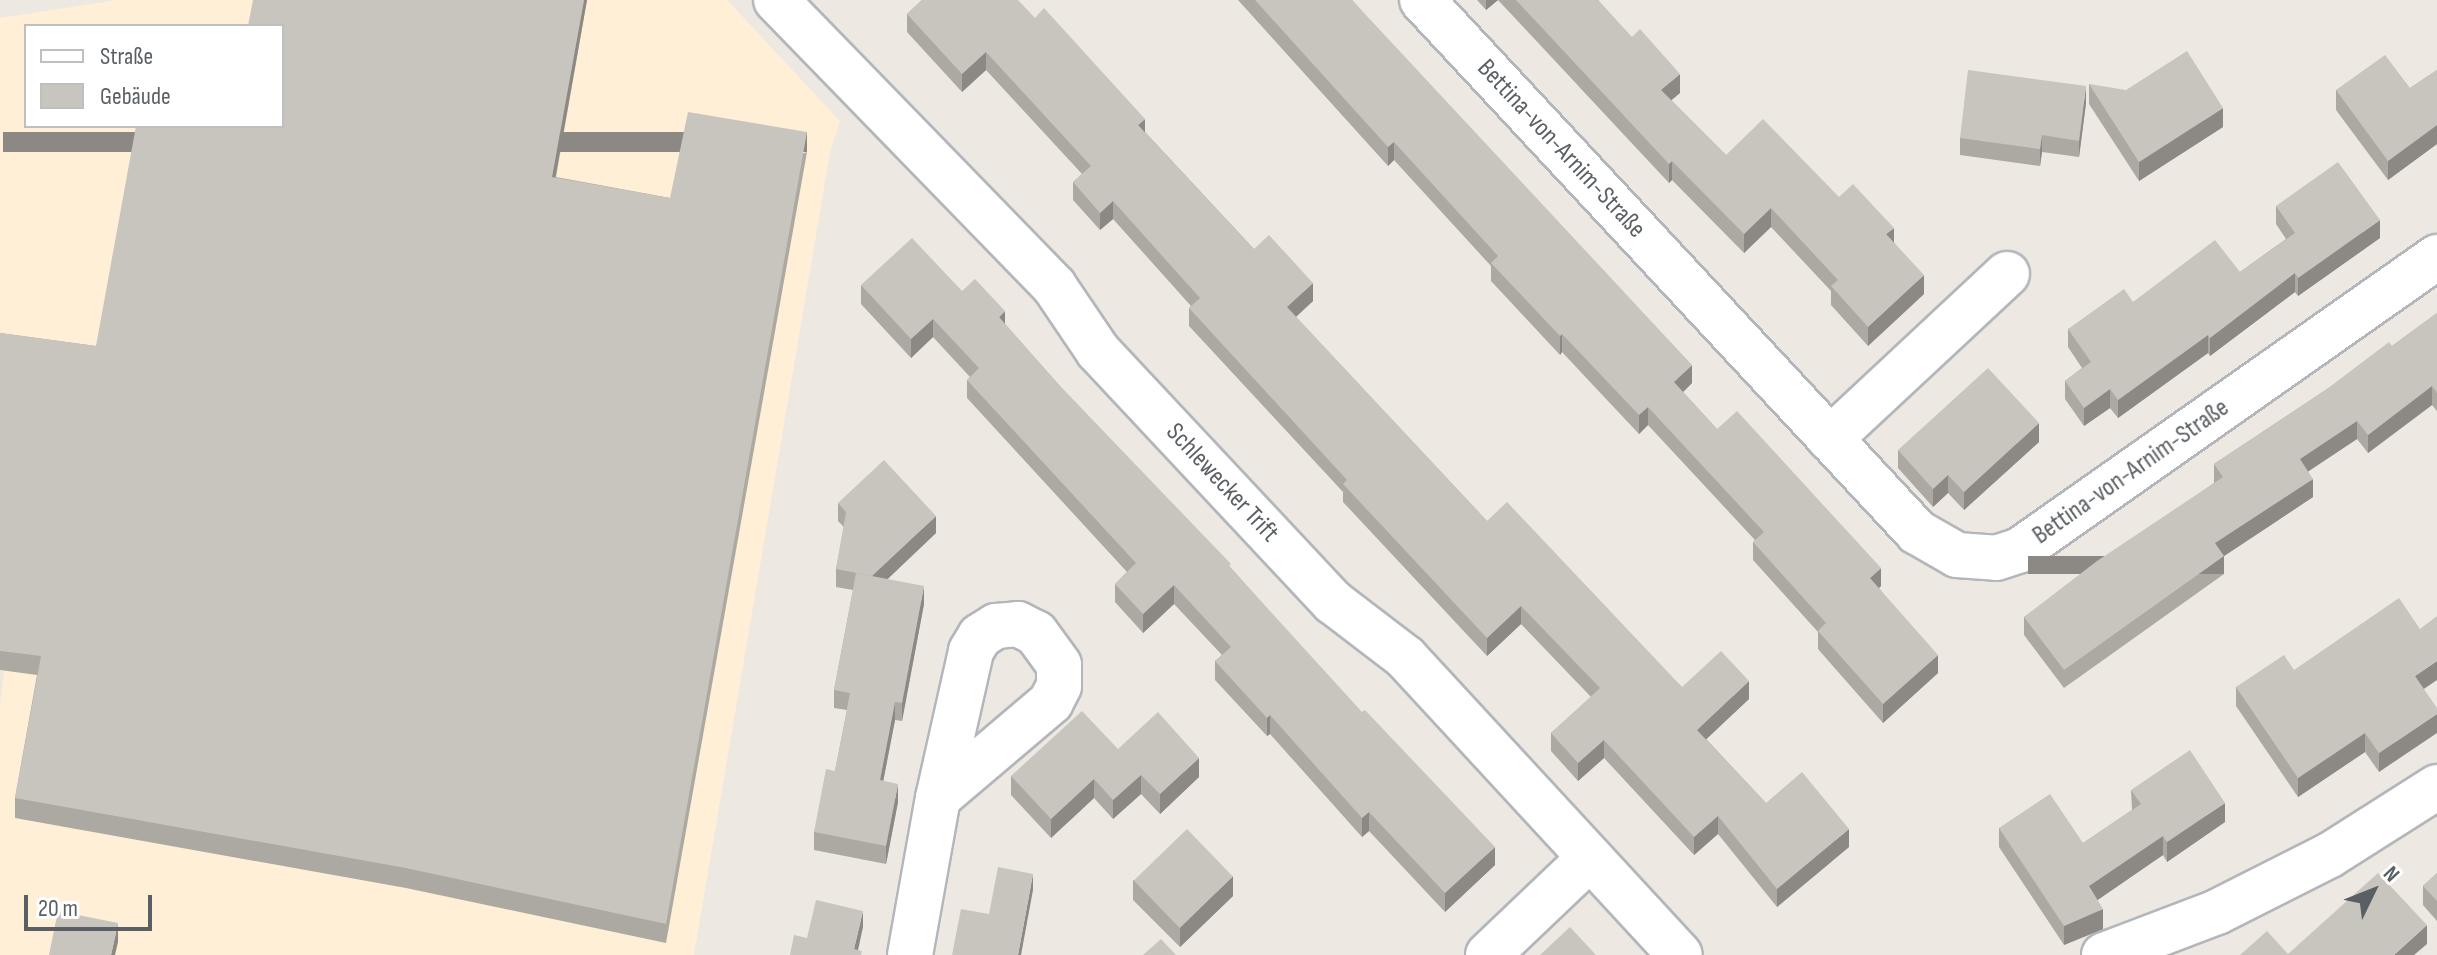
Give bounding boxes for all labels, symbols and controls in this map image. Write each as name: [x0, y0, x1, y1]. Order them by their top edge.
legend: [24, 24, 284, 128]
text: Straße: [100, 42, 153, 71]
street label: Bettina-von-Arnim-Straße: [1470, 53, 1652, 245]
text: Gebäude: [100, 82, 171, 111]
street label: Bettina-von-Arnim-Straße: [2027, 393, 2235, 551]
street label: Schlewecker Trift: [1159, 417, 1285, 549]
north arrow: [2333, 851, 2413, 931]
text: N: [2377, 861, 2405, 888]
scale bar: [28, 879, 156, 929]
text: 20 m: [38, 894, 78, 923]

